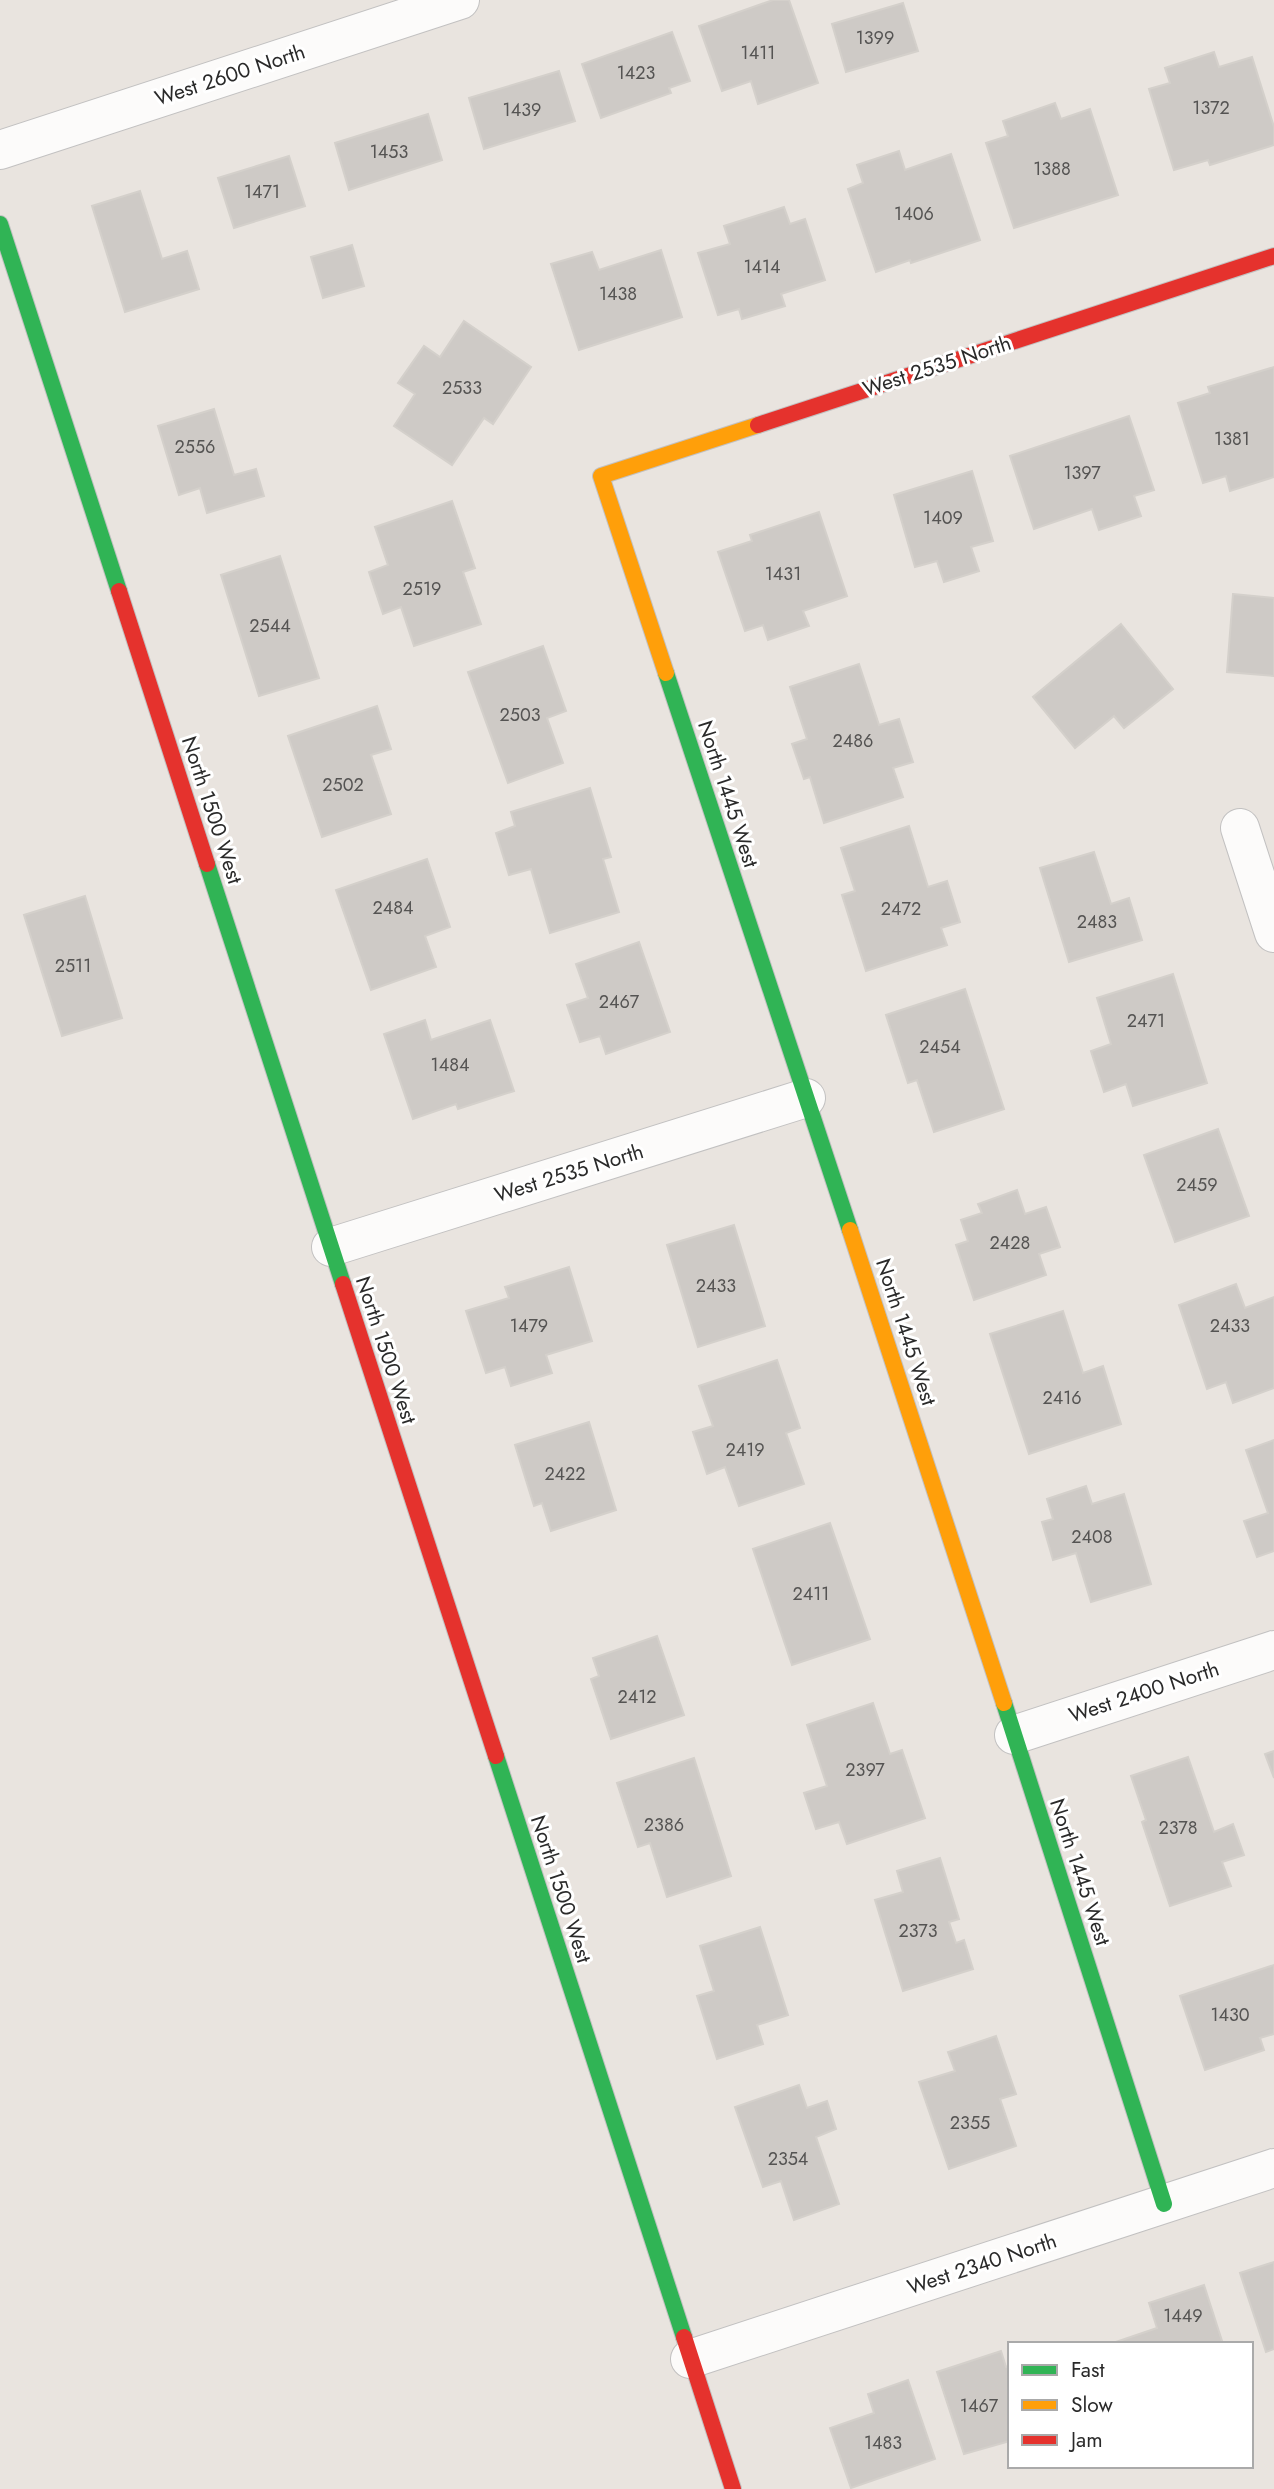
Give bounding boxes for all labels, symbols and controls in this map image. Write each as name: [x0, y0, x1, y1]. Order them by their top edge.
house number: 1399: [856, 25, 894, 51]
street label: West 2600 North: [151, 37, 309, 113]
house number: 1411: [741, 40, 775, 66]
house number: 1423: [617, 60, 655, 86]
house number: 1372: [1192, 95, 1230, 121]
house number: 1439: [503, 97, 541, 123]
house number: 1453: [370, 139, 408, 165]
house number: 1388: [1033, 156, 1071, 182]
house number: 1471: [244, 179, 280, 205]
house number: 1406: [894, 201, 934, 227]
house number: 1414: [743, 254, 781, 280]
house number: 1438: [599, 281, 637, 307]
street label: West 2535 North: [859, 328, 1015, 404]
house number: 2533: [442, 375, 482, 401]
house number: 1381: [1214, 426, 1250, 452]
house number: 2556: [175, 434, 215, 460]
house number: 1397: [1063, 460, 1101, 486]
house number: 1409: [923, 505, 963, 531]
house number: 1431: [765, 561, 801, 587]
house number: 2519: [403, 576, 441, 602]
house number: 2544: [249, 613, 291, 639]
house number: 2503: [499, 702, 541, 728]
street label: North 1445 West: [690, 717, 766, 871]
house number: 2486: [833, 728, 873, 754]
street label: North 1500 West: [174, 732, 250, 888]
house number: 2502: [322, 772, 364, 798]
house number: 2484: [372, 895, 414, 921]
house number: 2472: [881, 896, 921, 922]
house number: 2483: [1077, 909, 1117, 935]
house number: 2511: [55, 953, 91, 979]
house number: 2467: [599, 989, 640, 1015]
house number: 2471: [1127, 1008, 1165, 1034]
house number: 2454: [919, 1034, 961, 1060]
house number: 1484: [431, 1052, 469, 1078]
street label: West 2535 North: [491, 1136, 647, 1210]
house number: 2459: [1176, 1172, 1218, 1198]
house number: 2428: [990, 1230, 1030, 1256]
street label: North 1445 West: [868, 1255, 944, 1409]
street label: North 1500 West: [348, 1272, 424, 1428]
house number: 2433: [696, 1273, 736, 1299]
house number: 1479: [510, 1313, 548, 1339]
house number: 2433: [1210, 1313, 1250, 1339]
house number: 2416: [1042, 1385, 1082, 1411]
house number: 2419: [725, 1437, 765, 1463]
house number: 2422: [544, 1461, 586, 1487]
house number: 2408: [1071, 1524, 1113, 1550]
house number: 2411: [793, 1581, 829, 1607]
street label: West 2400 North: [1065, 1654, 1223, 1730]
house number: 2412: [617, 1684, 657, 1710]
house number: 2397: [845, 1757, 885, 1783]
street label: North 1445 West: [1042, 1795, 1118, 1949]
street label: North 1500 West: [523, 1811, 599, 1967]
house number: 2386: [644, 1812, 684, 1838]
house number: 2378: [1158, 1815, 1198, 1841]
house number: 2373: [898, 1918, 938, 1944]
house number: 1430: [1210, 2002, 1250, 2028]
house number: 2355: [950, 2110, 990, 2136]
house number: 2354: [768, 2146, 808, 2172]
street label: West 2340 North: [904, 2226, 1060, 2302]
house number: 1449: [1163, 2303, 1203, 2329]
legend: [1008, 2342, 1253, 2468]
text: Fast: [1071, 2355, 1104, 2385]
text: Slow: [1071, 2390, 1113, 2420]
house number: 1467: [960, 2393, 999, 2419]
text: Jam: [1068, 2425, 1103, 2455]
house number: 1483: [864, 2430, 902, 2456]

